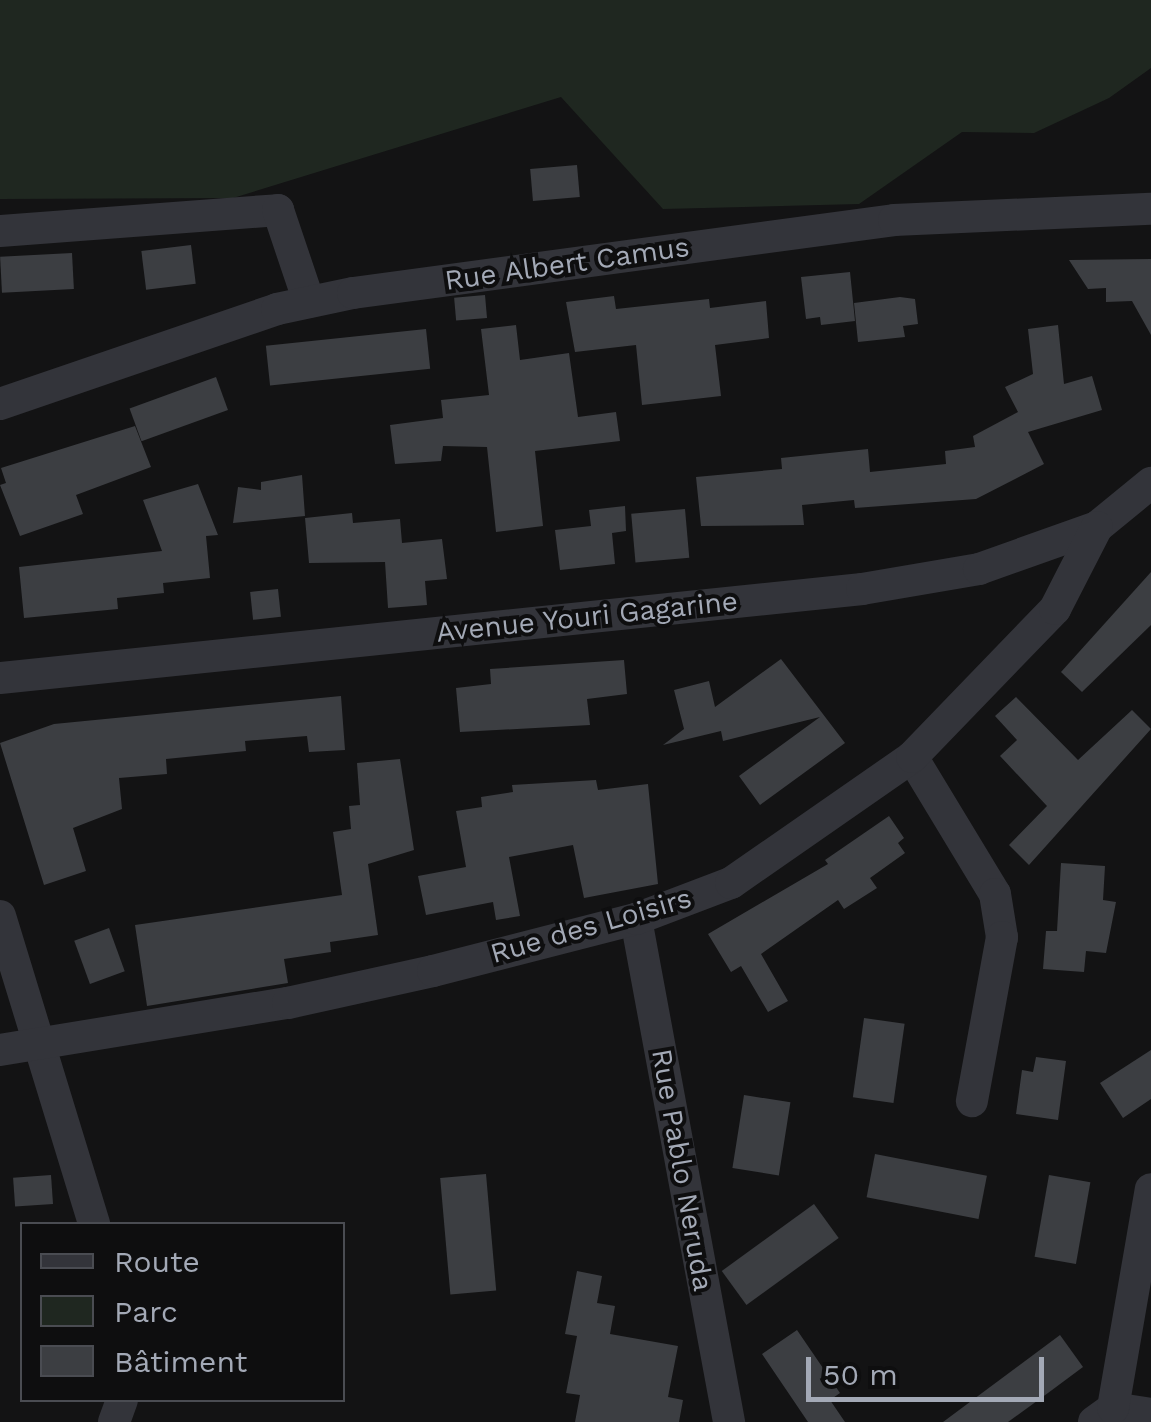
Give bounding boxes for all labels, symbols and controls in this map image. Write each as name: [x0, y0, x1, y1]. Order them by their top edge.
street label: Rue Albert Camus: [442, 230, 692, 298]
street label: Avenue Youri Gagarine: [434, 584, 740, 650]
street label: Rue des Loisirs: [487, 881, 695, 971]
street label: Rue Pablo Neruda: [644, 1046, 720, 1294]
legend: [20, 1222, 345, 1402]
text: Route: [114, 1244, 200, 1279]
text: Parc: [114, 1294, 178, 1329]
scale bar: [811, 1337, 1048, 1399]
text: Bâtiment: [114, 1344, 247, 1379]
text: 50 m: [823, 1357, 898, 1392]

